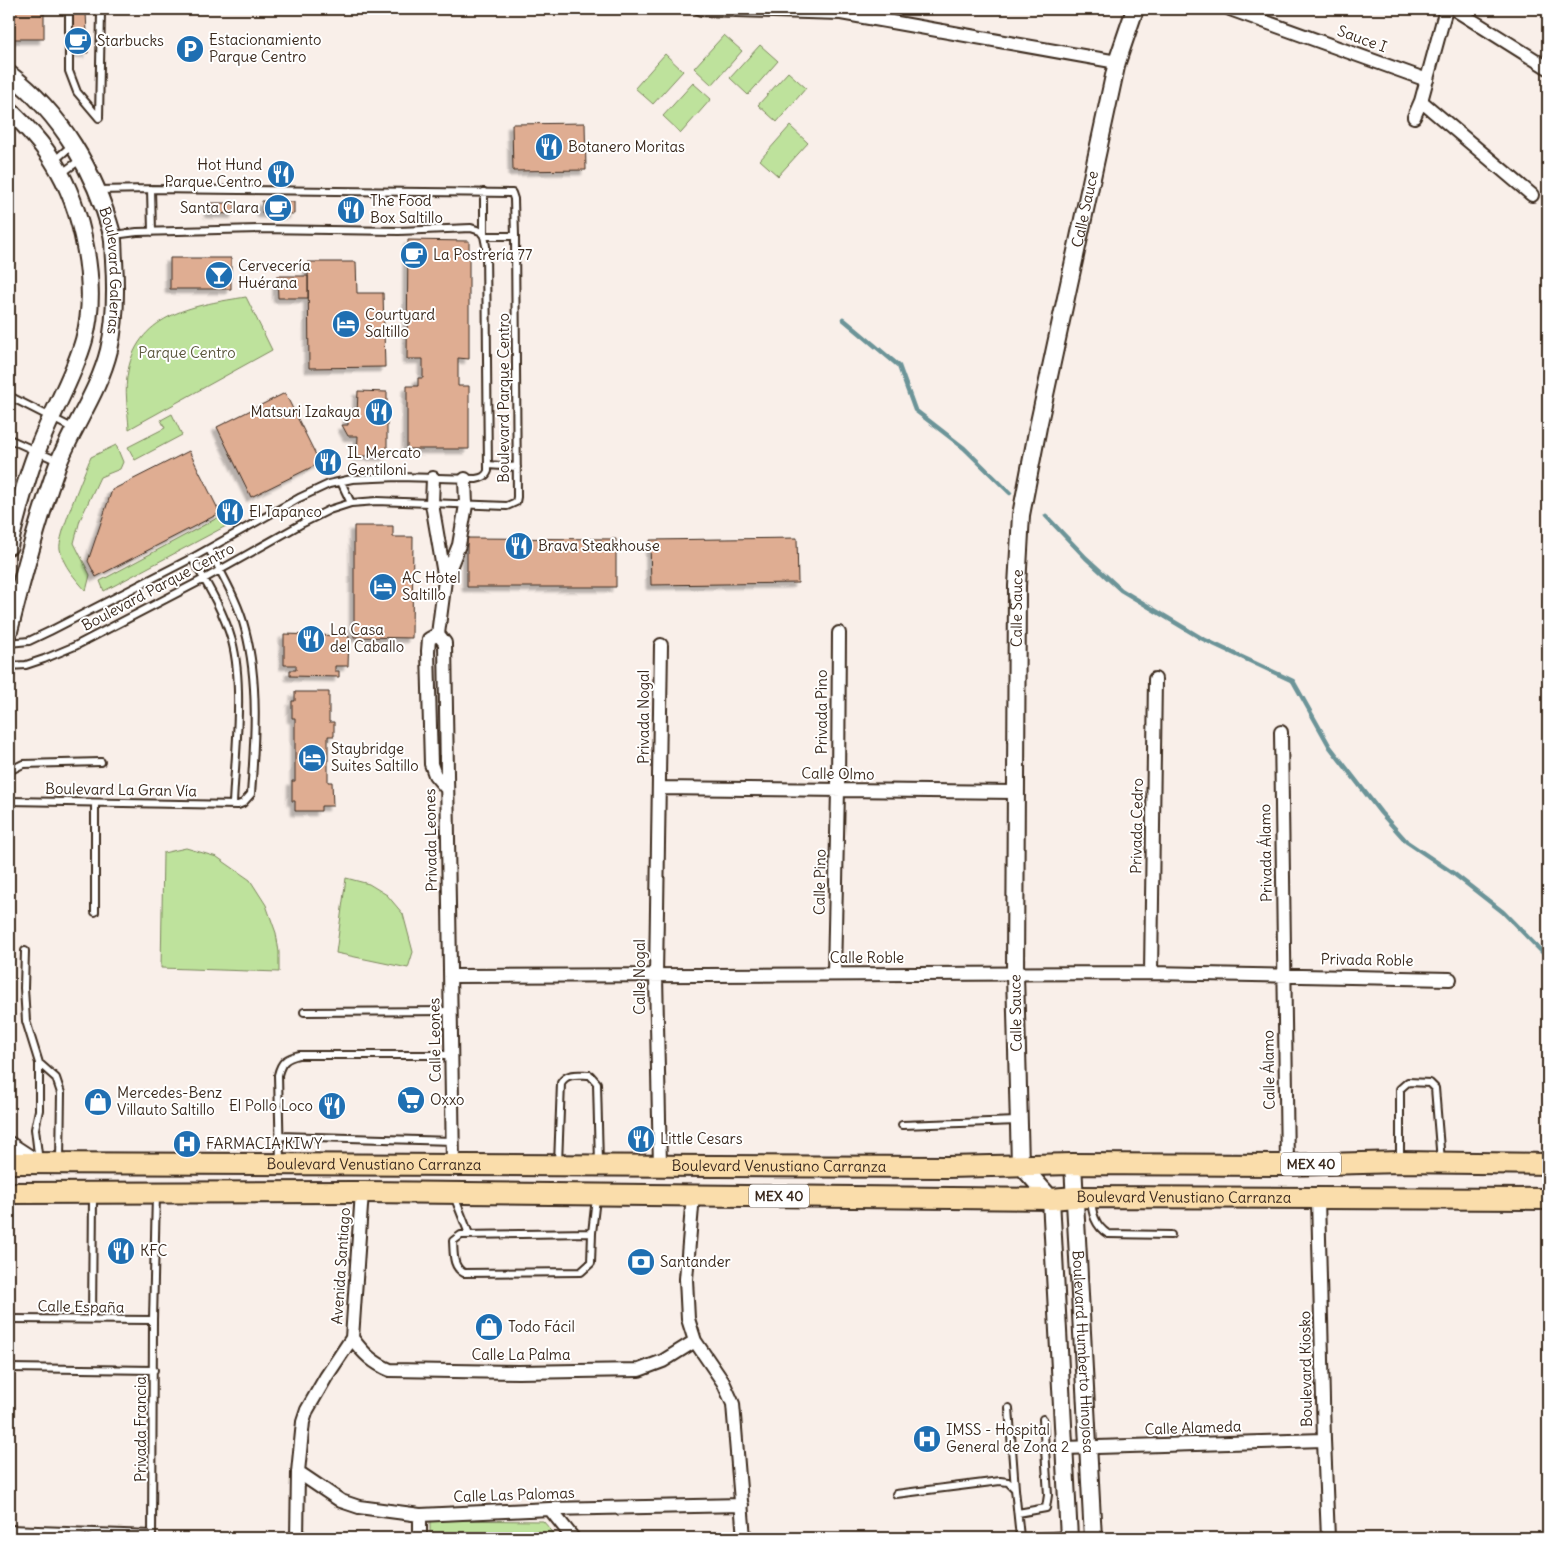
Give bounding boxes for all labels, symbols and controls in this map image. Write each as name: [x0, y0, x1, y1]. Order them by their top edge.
street label: Sauce I: [1335, 21, 1389, 56]
cafe icon: Starbucks: [63, 26, 93, 56]
place label: Estacionamiento Parque Centro: [209, 30, 322, 66]
place label: Starbucks: [97, 31, 164, 50]
parking icon: Estacionamiento Parque Centro: [175, 34, 205, 64]
restaurant icon: Botanero Moritas: [534, 132, 564, 162]
place label: Botanero Moritas: [568, 137, 685, 156]
place label: Hot Hund Parque Centro: [165, 155, 262, 191]
restaurant icon: Hot Hund Parque Centro: [266, 159, 296, 189]
street label: Calle Sauce: [1067, 169, 1102, 249]
place label: The Food Box Saltillo: [370, 191, 443, 227]
cafe icon: Santa Clara: [263, 193, 293, 223]
restaurant icon: The Food Box Saltillo: [336, 195, 366, 225]
place label: Santa Clara: [180, 198, 259, 217]
street label: Boulevard Galerías: [95, 204, 125, 336]
cafe icon: La Postrería 77: [399, 240, 429, 270]
place label: La Postrería 77: [433, 245, 532, 264]
place label: Cervecería Huérana: [238, 256, 311, 292]
bar icon: Cervecería Huérana: [204, 260, 234, 290]
place label: Courtyard Saltillo: [365, 305, 435, 341]
hotel icon: Courtyard Saltillo: [331, 309, 361, 339]
street label: Boulevard Parque Centro: [494, 313, 513, 483]
park label: Parque Centro: [138, 343, 236, 362]
restaurant icon: Matsuri Izakaya: [364, 397, 394, 427]
place label: Matsuri Izakaya: [250, 402, 360, 421]
place label: IL Mercato Gentiloni: [347, 443, 421, 479]
restaurant icon: IL Mercato Gentiloni: [313, 447, 343, 477]
restaurant icon: El Tapanco: [215, 497, 245, 527]
place label: El Tapanco: [249, 502, 322, 521]
restaurant icon: Brava Steakhouse: [504, 531, 534, 561]
place label: Brava Steakhouse: [538, 536, 660, 555]
street label: Boulevard Parque Centro: [78, 538, 237, 635]
place label: AC Hotel Saltillo: [402, 568, 461, 604]
street label: Calle Sauce: [1007, 569, 1027, 647]
hotel icon: AC Hotel Saltillo: [368, 572, 398, 602]
place label: La Casa del Caballo: [330, 620, 404, 656]
restaurant icon: La Casa del Caballo: [296, 624, 326, 654]
street label: Privada Nogal: [634, 670, 653, 764]
street label: Privada Pino: [812, 670, 831, 754]
place label: Staybridge Suites Saltillo: [331, 739, 419, 775]
hotel icon: Staybridge Suites Saltillo: [297, 743, 327, 773]
street label: Calle Olmo: [801, 763, 875, 784]
street label: Privada Cedro: [1126, 778, 1147, 874]
street label: Boulevard La Gran Vía: [45, 779, 197, 800]
street label: Privada Leones: [420, 788, 441, 892]
street label: Privada Álamo: [1255, 804, 1276, 902]
street label: Calle Pino: [809, 849, 830, 915]
street label: Calle Nogal: [630, 939, 649, 1015]
street label: Calle Roble: [830, 948, 904, 967]
street label: Privada Roble: [1320, 949, 1414, 970]
street label: Calle Sauce: [1005, 974, 1026, 1052]
street label: Calle Leones: [424, 997, 445, 1082]
street label: Calle Álamo: [1258, 1030, 1279, 1110]
place label: Mercedes-Benz Villauto Saltillo: [117, 1083, 222, 1119]
supermarket icon: Oxxo: [396, 1085, 426, 1115]
shop icon: Mercedes-Benz Villauto Saltillo: [83, 1087, 113, 1117]
place label: Oxxo: [430, 1090, 465, 1109]
restaurant icon: El Pollo Loco: [317, 1091, 347, 1121]
place label: El Pollo Loco: [229, 1096, 313, 1115]
restaurant icon: Little Cesars: [626, 1124, 656, 1154]
hospital icon: FARMACIA KIWY: [172, 1129, 202, 1159]
place label: Little Cesars: [660, 1129, 743, 1148]
place label: FARMACIA KIWY: [206, 1134, 323, 1153]
road number: MEX 40: [1281, 1152, 1341, 1176]
street label: Boulevard Venustiano Carranza: [267, 1154, 482, 1174]
street label: Boulevard Venustiano Carranza: [672, 1156, 887, 1176]
road number: MEX 40: [749, 1184, 809, 1208]
street label: Boulevard Venustiano Carranza: [1076, 1187, 1292, 1207]
street label: Avenida Santiago: [327, 1207, 354, 1325]
restaurant icon: KFC: [106, 1236, 136, 1266]
place label: KFC: [140, 1241, 168, 1260]
bank icon: Santander: [626, 1247, 656, 1277]
street label: Boulevard Humberto Hinojosa: [1069, 1250, 1098, 1454]
place label: Santander: [660, 1252, 731, 1271]
street label: Calle España: [37, 1296, 125, 1317]
street label: Boulevard Kiosko: [1295, 1311, 1316, 1427]
shop icon: Todo Fácil: [474, 1312, 504, 1342]
place label: Todo Fácil: [508, 1317, 575, 1336]
street label: Calle La Palma: [471, 1345, 571, 1364]
street label: Privada Francia: [131, 1376, 150, 1482]
street label: Calle Alameda: [1144, 1416, 1242, 1439]
place label: IMSS - Hospital General de Zona 2: [946, 1420, 1069, 1456]
hospital icon: IMSS - Hospital General de Zona 2: [912, 1424, 942, 1454]
street label: Calle Las Palomas: [453, 1483, 575, 1506]

